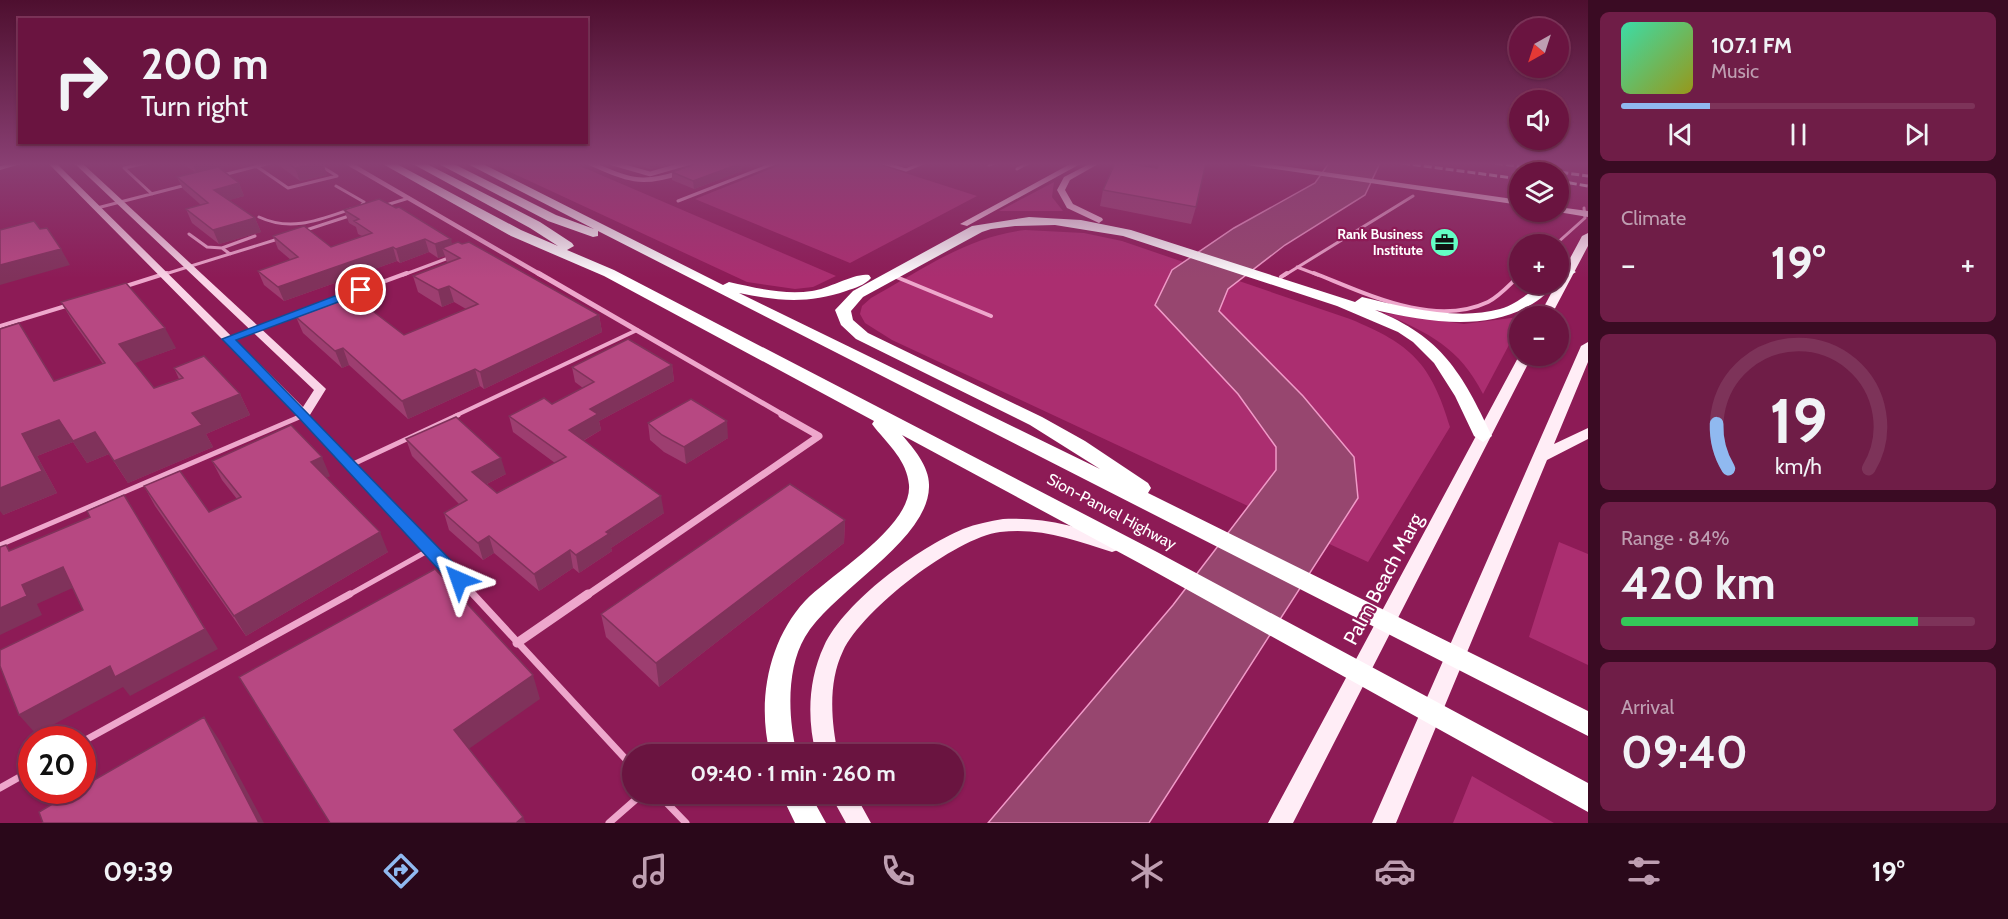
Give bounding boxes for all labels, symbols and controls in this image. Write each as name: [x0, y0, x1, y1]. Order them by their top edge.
north arrow: [1509, 18, 1569, 78]
map controls: [1509, 18, 1569, 366]
text: 107.1 FM: [1711, 32, 1792, 59]
text: 200 m: [141, 38, 268, 90]
icon: right: [42, 42, 120, 120]
text: Music: [1711, 59, 1759, 83]
text: Turn right: [141, 90, 248, 123]
button: sound: [1509, 90, 1569, 150]
icon: previous: [1664, 118, 1697, 151]
icon: pause: [1782, 118, 1815, 151]
icon: next: [1900, 118, 1933, 151]
button: layers: [1509, 162, 1569, 222]
text: Climate: [1621, 206, 1686, 230]
place label: Rank Business Institute: [1337, 225, 1423, 259]
office icon: Rank Business Institute: [1428, 226, 1460, 258]
button: +: [1509, 234, 1569, 294]
text: 19°: [1771, 236, 1825, 290]
text: −: [1621, 244, 1636, 284]
text: +: [1960, 244, 1975, 284]
pin: [335, 264, 386, 315]
icon: arrive: [344, 273, 377, 306]
button: −: [1509, 306, 1569, 366]
text: 19: [1769, 383, 1827, 459]
text: km/h: [1775, 453, 1821, 479]
street label: Sion-Panvel Highway: [1044, 469, 1180, 554]
street label: Palm Beach Marg: [1338, 508, 1428, 649]
text: Range · 84%: [1621, 526, 1729, 550]
position arrow: [427, 548, 491, 612]
text: 420 km: [1621, 556, 1776, 610]
text: Arrival: [1621, 695, 1674, 719]
text: 09:40: [1621, 725, 1748, 779]
speed limit sign: 20: [18, 726, 96, 804]
text: 09:40 · 1 min · 260 m: [690, 760, 896, 787]
icon: directions: [380, 850, 422, 892]
icon: music: [629, 850, 671, 892]
icon: phone: [877, 850, 919, 892]
icon: climate: [1126, 850, 1168, 892]
icon: car: [1374, 850, 1416, 892]
icon: filters: [1623, 850, 1665, 892]
text: 09:39: [103, 855, 173, 888]
text: 19°: [1872, 855, 1905, 888]

